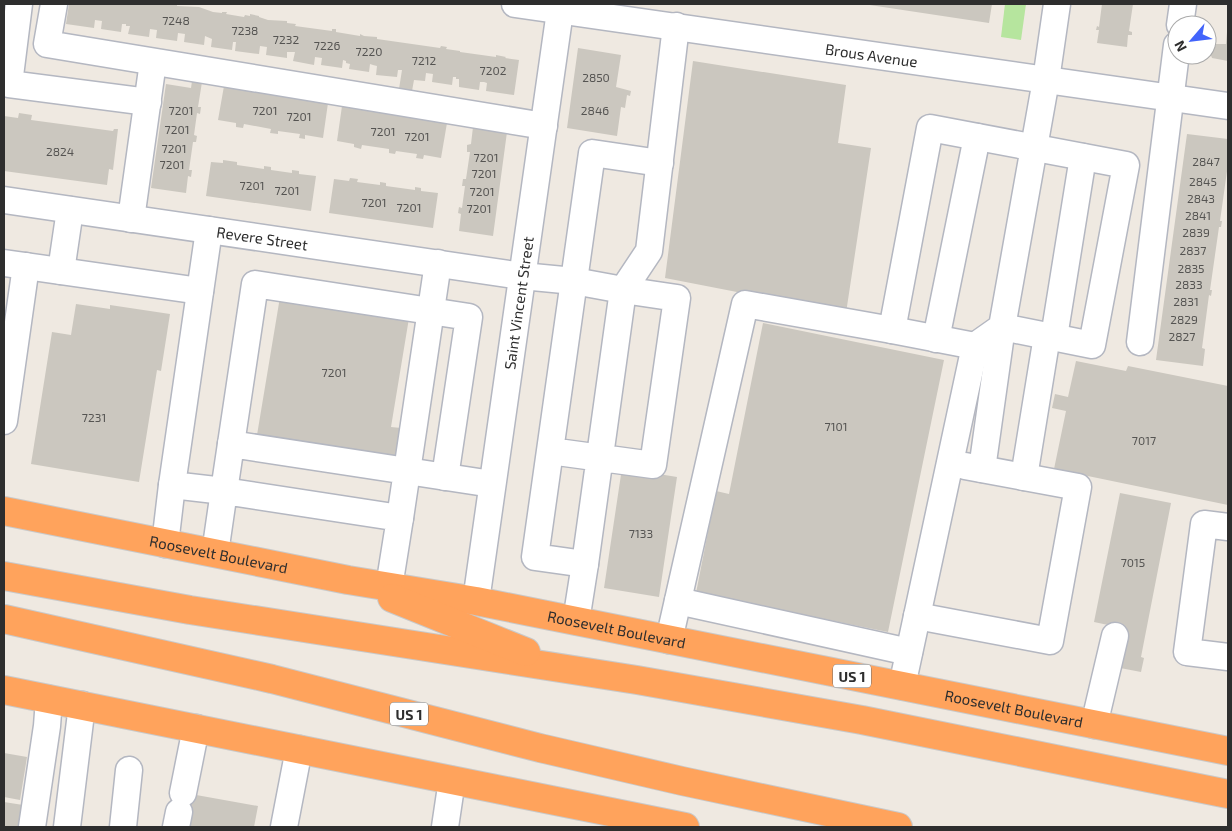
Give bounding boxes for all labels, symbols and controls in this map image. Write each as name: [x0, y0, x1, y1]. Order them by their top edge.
house number: 7248: [162, 13, 190, 27]
north arrow: [1167, 15, 1217, 65]
house number: 7238: [232, 23, 258, 37]
house number: 7232: [273, 32, 299, 46]
house number: 7226: [314, 38, 340, 52]
text: N: [1170, 38, 1190, 55]
street label: Brous Avenue: [824, 39, 919, 70]
house number: 7220: [356, 44, 382, 58]
house number: 7212: [412, 53, 436, 67]
house number: 7202: [480, 63, 507, 77]
house number: 2850: [582, 70, 610, 84]
house number: 7201: [169, 103, 193, 117]
house number: 7201: [253, 103, 277, 117]
house number: 2846: [581, 103, 609, 117]
house number: 7201: [287, 109, 311, 123]
house number: 7201: [165, 122, 189, 136]
house number: 7201: [371, 124, 395, 138]
house number: 7201: [405, 129, 429, 143]
house number: 7201: [162, 141, 186, 155]
house number: 2824: [46, 144, 74, 158]
house number: 7201: [474, 150, 498, 164]
house number: 2847: [1192, 154, 1220, 168]
house number: 7201: [160, 157, 184, 171]
house number: 7201: [472, 166, 496, 180]
house number: 2845: [1189, 174, 1217, 188]
house number: 7201: [240, 178, 264, 192]
house number: 7201: [275, 183, 299, 197]
house number: 7201: [470, 184, 494, 198]
house number: 2843: [1187, 191, 1215, 205]
house number: 7201: [362, 195, 386, 209]
house number: 7201: [397, 200, 421, 214]
house number: 7201: [467, 201, 491, 215]
house number: 2841: [1185, 208, 1211, 222]
street label: Revere Street: [215, 222, 309, 254]
house number: 2839: [1182, 225, 1210, 239]
street label: Saint Vincent Street: [500, 235, 537, 371]
house number: 2837: [1180, 243, 1206, 257]
house number: 2835: [1177, 261, 1205, 275]
house number: 2833: [1175, 277, 1203, 291]
house number: 2831: [1173, 294, 1199, 308]
house number: 2829: [1170, 312, 1198, 326]
house number: 2827: [1169, 329, 1195, 343]
house number: 7201: [322, 365, 346, 379]
house number: 7231: [82, 410, 106, 424]
house number: 7101: [825, 419, 847, 433]
house number: 7017: [1132, 433, 1156, 447]
house number: 7133: [629, 526, 653, 540]
street label: Roosevelt Boulevard: [148, 531, 290, 577]
house number: 7015: [1121, 555, 1145, 569]
street label: Roosevelt Boulevard: [546, 606, 687, 652]
road number: US 1: [833, 664, 871, 688]
street label: Roosevelt Boulevard: [943, 686, 1085, 731]
road number: US 1: [390, 702, 428, 726]

